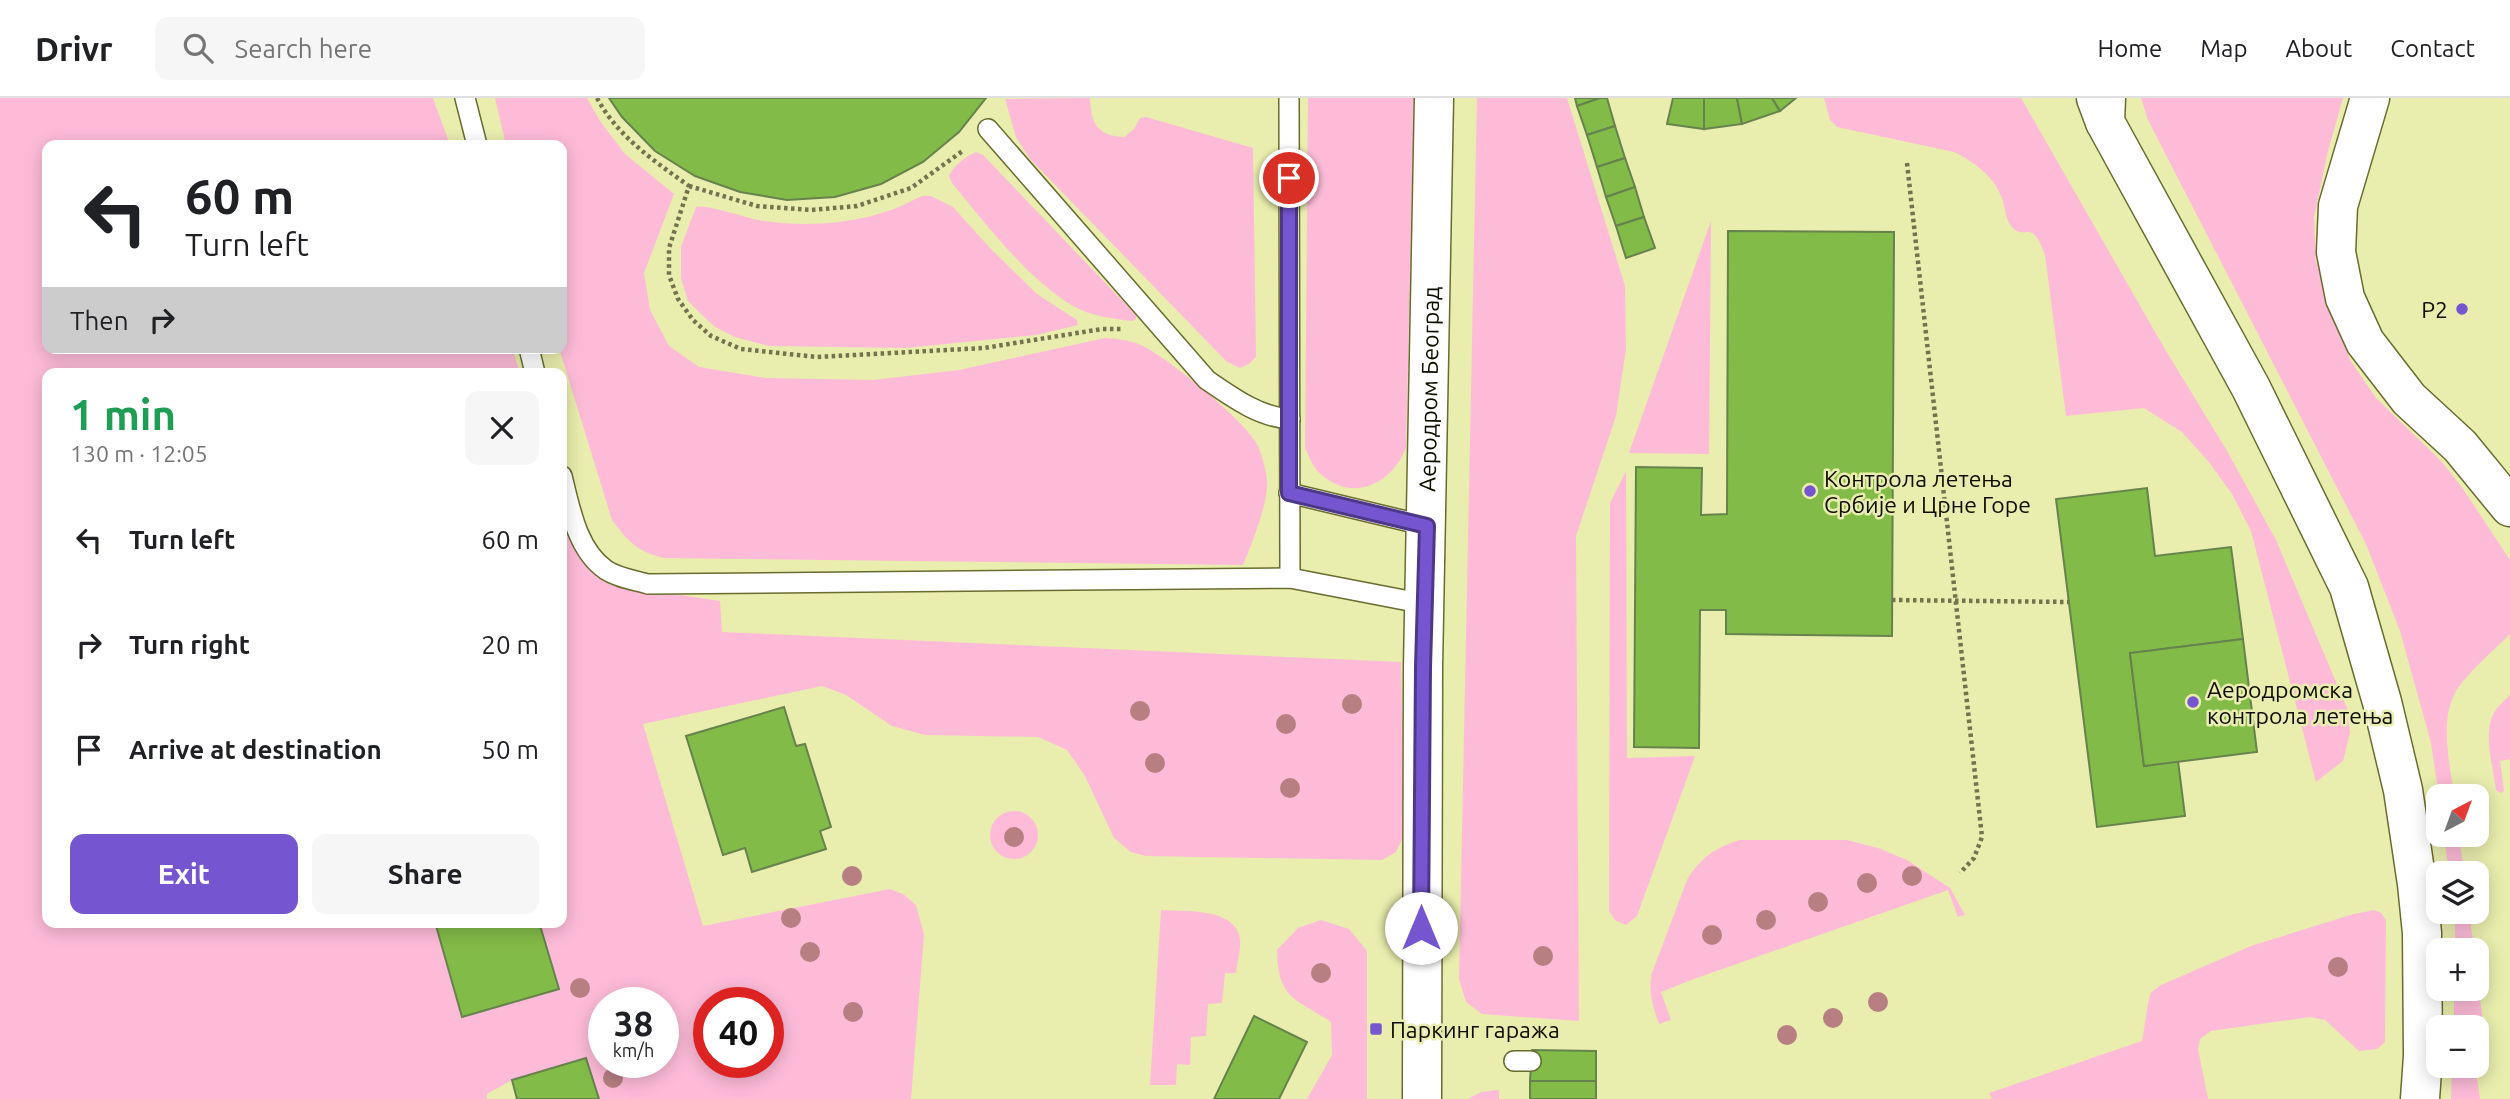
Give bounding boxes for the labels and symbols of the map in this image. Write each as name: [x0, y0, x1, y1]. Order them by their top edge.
pin: [1259, 148, 1319, 208]
street label: Аеродром Београд: [1414, 286, 1443, 492]
place label: P2: [2421, 297, 2448, 322]
marker: P2: [2454, 301, 2470, 317]
place label: Контрола летења Србије и Црне Горе: [1824, 466, 2031, 517]
marker: Контрола летења Србије и Црне Горе: [1802, 483, 1818, 499]
place label: Аеродромска контрола летења: [2207, 677, 2393, 728]
marker: Аеродромска контрола летења: [2185, 694, 2201, 710]
north arrow: [2426, 784, 2488, 847]
position arrow: [1384, 891, 1458, 965]
speed limit sign: 40: [693, 987, 784, 1078]
place label: Паркинг гаража: [1390, 1017, 1560, 1042]
marker: Паркинг гаража: [1368, 1021, 1384, 1037]

